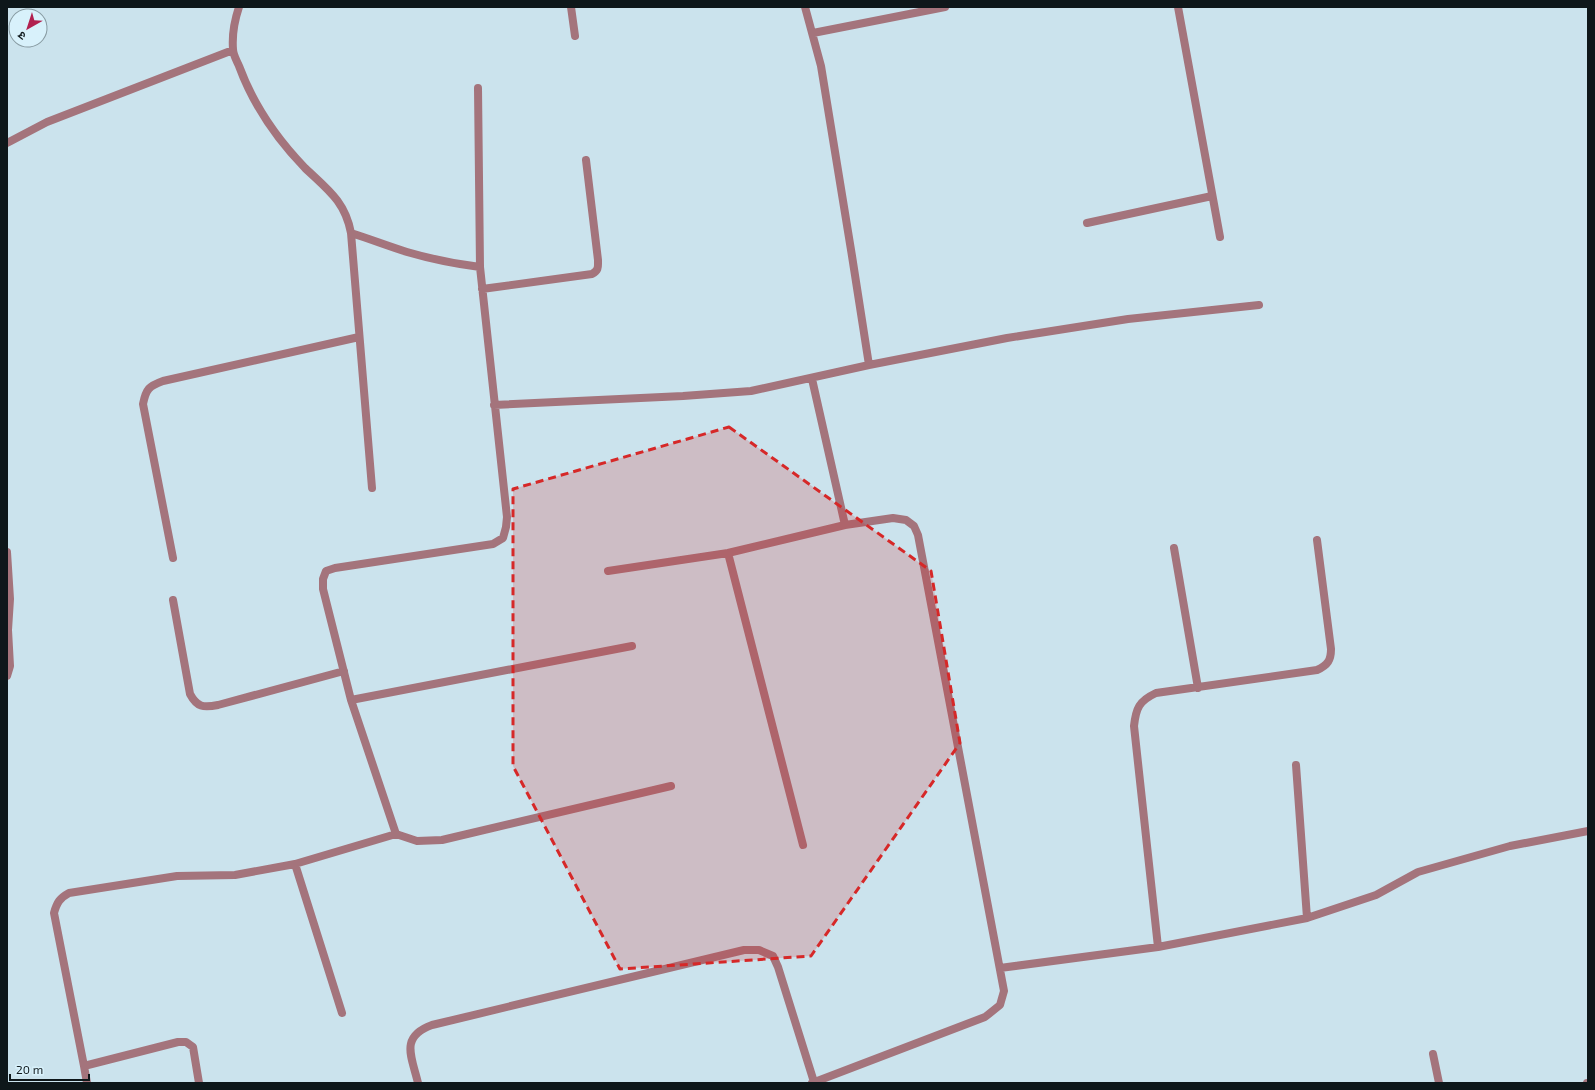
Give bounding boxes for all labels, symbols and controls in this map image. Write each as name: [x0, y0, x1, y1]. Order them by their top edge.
north arrow: [8, 8, 48, 48]
text: उ: [14, 29, 28, 43]
scale bar: [10, 1056, 89, 1082]
text: 20 m: [16, 1062, 43, 1076]

